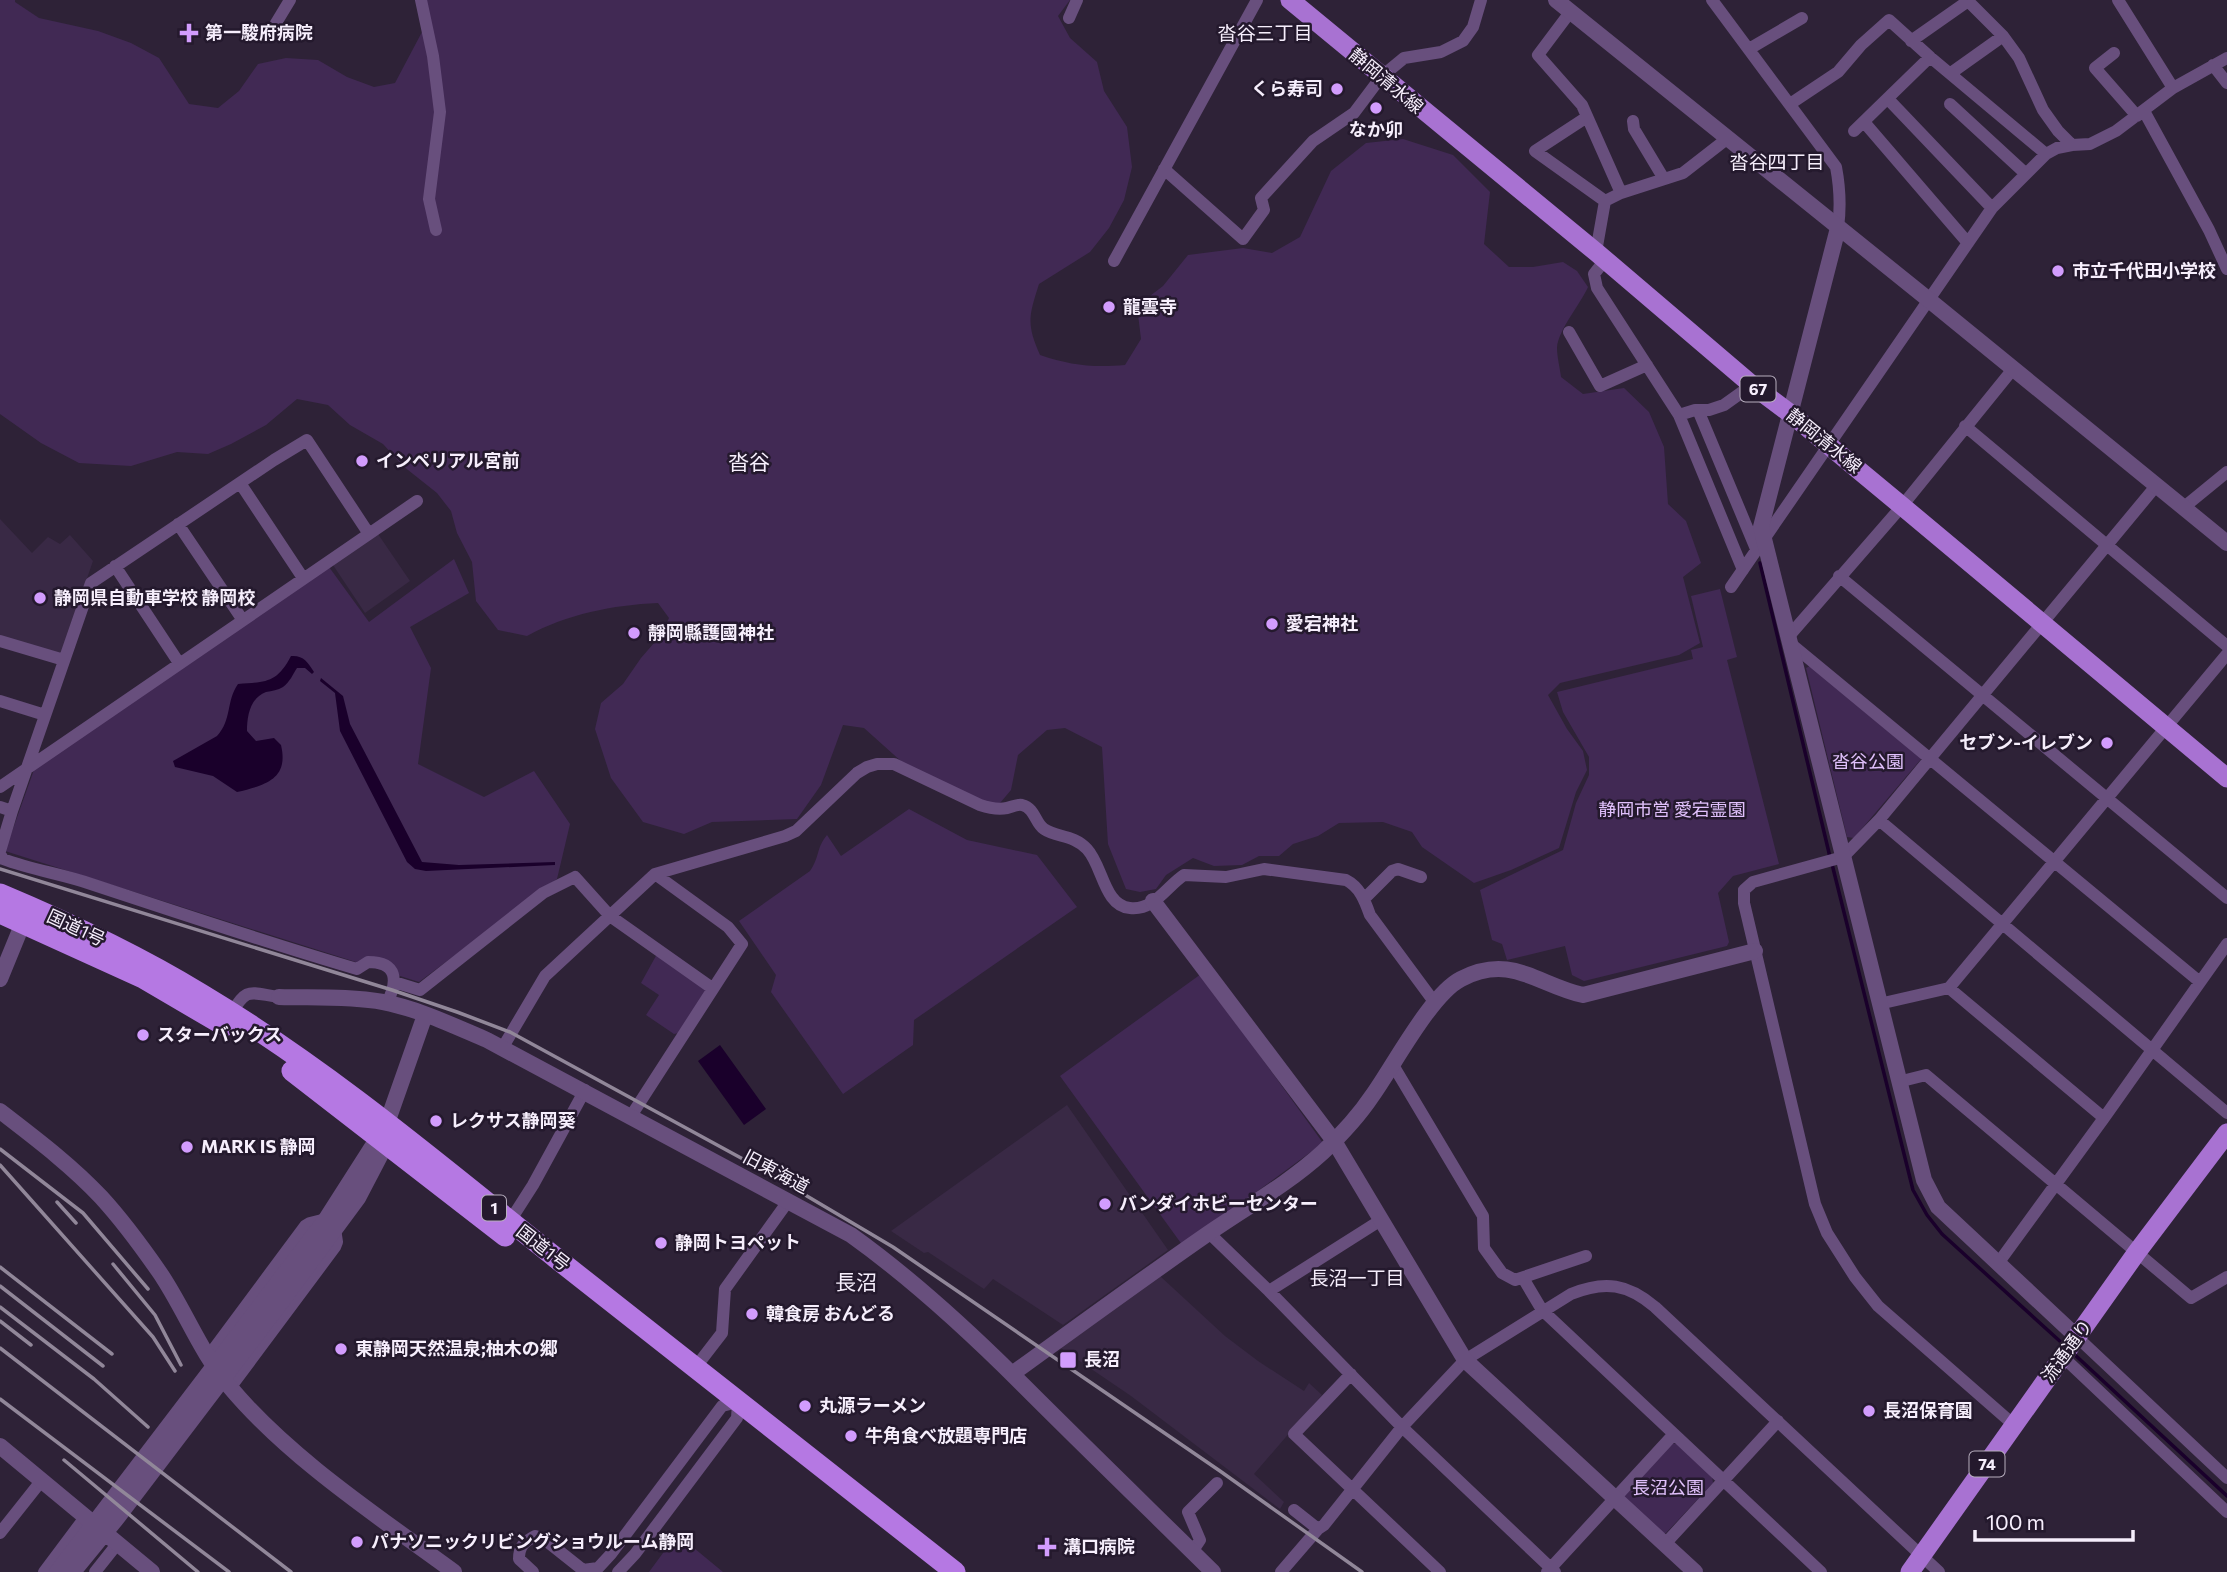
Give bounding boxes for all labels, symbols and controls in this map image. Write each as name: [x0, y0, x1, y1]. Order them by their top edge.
place label: 第一駿府病院: [205, 21, 313, 43]
district label: 沓谷三丁目: [1217, 21, 1313, 44]
marker: 第一駿府病院: [179, 23, 199, 43]
street label: 静岡清水線: [1345, 43, 1428, 118]
place label: くら寿司: [1251, 77, 1323, 99]
marker: くら寿司: [1329, 81, 1345, 97]
marker: なか卯: [1368, 100, 1384, 116]
place label: なか卯: [1349, 118, 1403, 140]
district label: 沓谷四丁目: [1729, 150, 1825, 173]
place label: 市立千代田小学校: [2072, 259, 2216, 281]
marker: 市立千代田小学校: [2050, 263, 2066, 279]
place label: 龍雲寺: [1123, 295, 1177, 317]
marker: 龍雲寺: [1101, 299, 1117, 315]
road number: 67: [1740, 376, 1776, 402]
street label: 静岡清水線: [1783, 403, 1867, 477]
place label: インペリアル宮前: [376, 449, 520, 471]
district label: 沓谷: [728, 449, 770, 474]
marker: インペリアル宮前: [354, 453, 370, 469]
place label: 静岡県自動車学校 静岡校: [54, 586, 255, 608]
marker: 静岡県自動車学校 静岡校: [32, 590, 48, 606]
place label: 愛宕神社: [1286, 612, 1358, 634]
marker: 愛宕神社: [1264, 616, 1280, 632]
place label: 靜岡縣護國神社: [648, 621, 774, 643]
marker: 靜岡縣護國神社: [626, 625, 642, 641]
place label: セブン-イレブン: [1959, 731, 2093, 753]
marker: セブン-イレブン: [2099, 735, 2115, 751]
park label: 沓谷公園: [1832, 750, 1904, 772]
park label: 静岡市営 愛宕霊園: [1598, 798, 1746, 820]
street label: 国道1号: [44, 904, 109, 950]
place label: スターバックス: [157, 1023, 282, 1045]
marker: スターバックス: [135, 1027, 151, 1043]
place label: レクサス静岡葵: [450, 1109, 576, 1131]
marker: レクサス静岡葵: [428, 1113, 444, 1129]
place label: MARK IS 静岡: [201, 1135, 316, 1157]
marker: MARK IS 静岡: [179, 1139, 195, 1155]
street label: 旧東海道: [740, 1145, 813, 1198]
place label: バンダイホビーセンター: [1119, 1192, 1318, 1214]
road number: 1: [482, 1196, 506, 1220]
marker: バンダイホビーセンター: [1097, 1196, 1113, 1212]
street label: 国道1号: [513, 1220, 575, 1275]
place label: 静岡トヨペット: [675, 1231, 801, 1253]
marker: 静岡トヨペット: [653, 1235, 669, 1251]
district label: 長沼一丁目: [1309, 1266, 1405, 1289]
district label: 長沼: [835, 1269, 877, 1294]
place label: 韓食房 おんどる: [766, 1302, 895, 1324]
marker: 韓食房 おんどる: [744, 1306, 760, 1322]
street label: 流通通り: [2036, 1315, 2096, 1386]
place label: 東静岡天然温泉;柚木の郷: [355, 1337, 558, 1359]
marker: 東静岡天然温泉;柚木の郷: [333, 1341, 349, 1357]
place label: 長沼: [1084, 1348, 1120, 1370]
marker: 長沼: [1058, 1350, 1078, 1370]
place label: 丸源ラーメン: [819, 1394, 926, 1416]
marker: 丸源ラーメン: [797, 1398, 813, 1414]
place label: 長沼保育園: [1883, 1399, 1973, 1421]
marker: 長沼保育園: [1861, 1403, 1877, 1419]
place label: 牛角食べ放題専門店: [865, 1424, 1027, 1446]
marker: 牛角食べ放題専門店: [843, 1428, 859, 1444]
road number: 74: [1969, 1452, 2004, 1476]
park label: 長沼公園: [1632, 1476, 1704, 1498]
scale bar: [1975, 1498, 2132, 1542]
text: 100 m: [1986, 1509, 2045, 1534]
place label: パナソニックリビングショウルーム静岡: [371, 1530, 694, 1552]
marker: パナソニックリビングショウルーム静岡: [349, 1534, 365, 1550]
place label: 溝口病院: [1063, 1535, 1135, 1557]
marker: 溝口病院: [1037, 1537, 1057, 1557]

